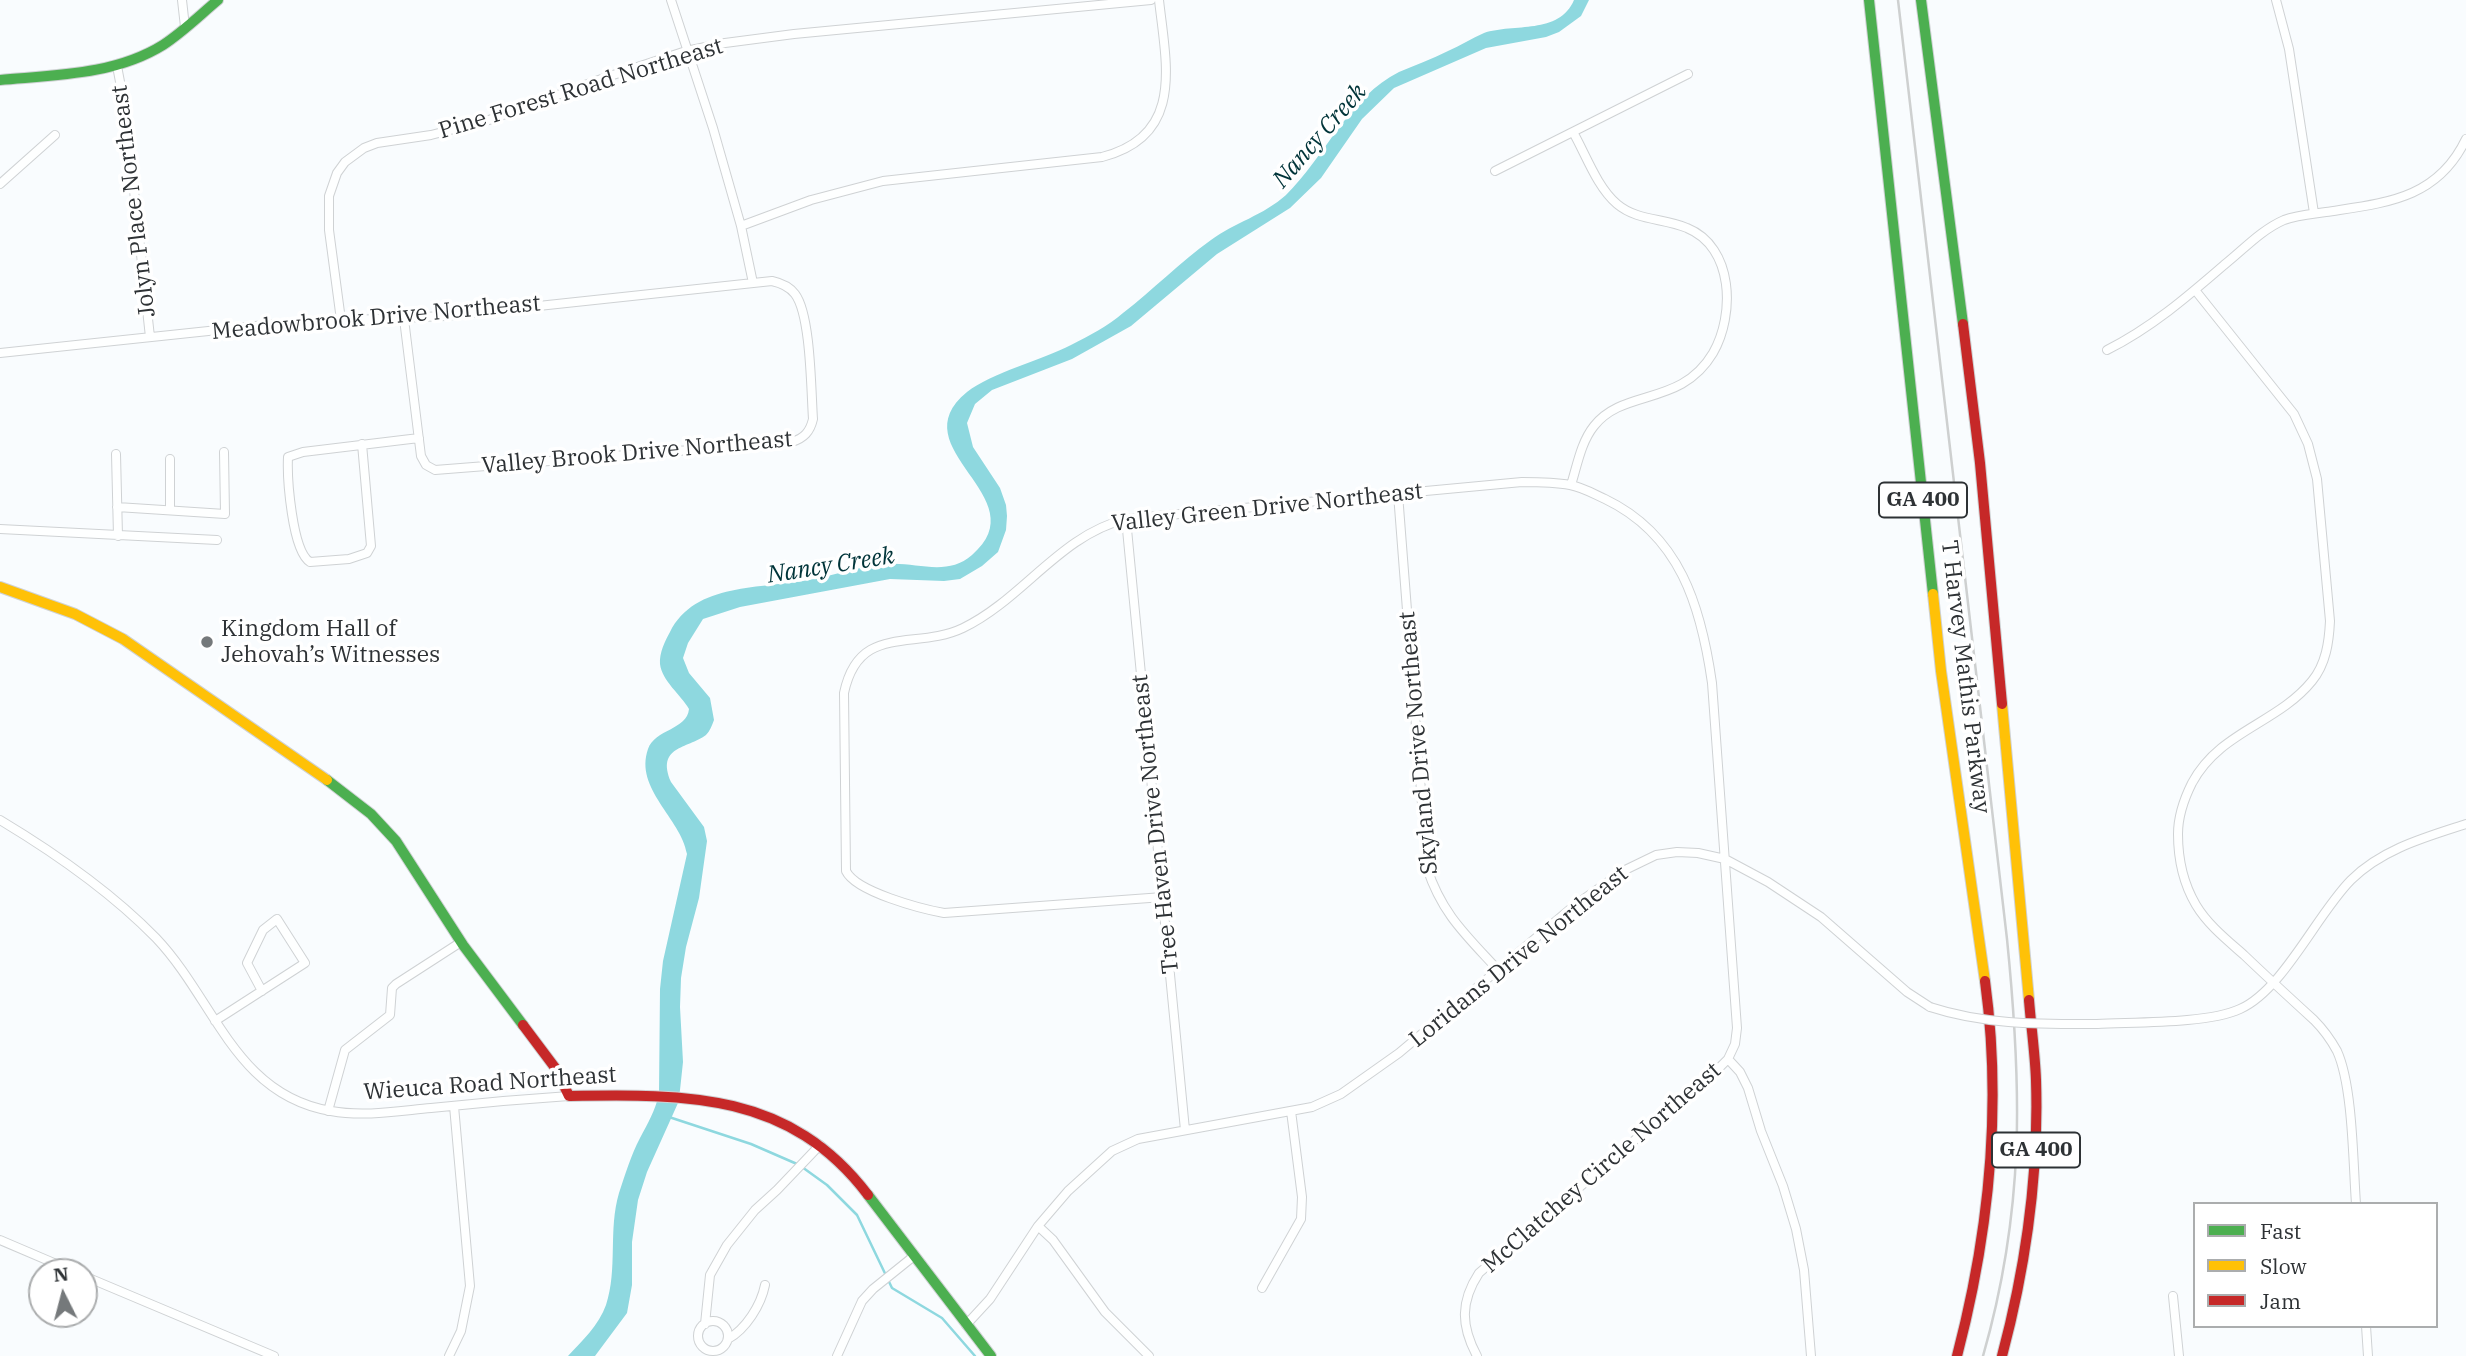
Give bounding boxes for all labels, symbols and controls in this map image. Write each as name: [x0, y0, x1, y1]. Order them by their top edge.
street label: Pine Forest Road Northeast: [436, 33, 726, 145]
water label: Nancy Creek: [1267, 78, 1373, 194]
street label: Jolyn Place Northeast: [106, 83, 162, 319]
street label: Meadowbrook Drive Northeast: [210, 290, 542, 346]
street label: Valley Brook Drive Northeast: [480, 426, 794, 480]
street label: Valley Green Drive Northeast: [1110, 478, 1424, 538]
road number: GA 400: [1879, 482, 1967, 518]
street label: T Harvey Mathis Parkway: [1935, 539, 1995, 815]
water label: Nancy Creek: [765, 542, 897, 590]
street label: Skyland Drive Northeast: [1394, 610, 1444, 876]
place label: Kingdom Hall of Jehovah’s Witnesses: [221, 615, 440, 669]
marker: Kingdom Hall of Jehovah’s Witnesses: [199, 634, 215, 650]
street label: Tree Haven Drive Northeast: [1127, 673, 1185, 975]
street label: Loridans Drive Northeast: [1404, 860, 1634, 1054]
street label: McClatchey Circle Northeast: [1477, 1057, 1727, 1279]
street label: Wieuca Road Northeast: [363, 1061, 617, 1107]
road number: GA 400: [1992, 1132, 2080, 1168]
legend: [2193, 1202, 2438, 1328]
text: Fast: [2260, 1217, 2301, 1245]
text: Slow: [2260, 1252, 2307, 1280]
north arrow: [28, 1258, 98, 1328]
text: N: [52, 1261, 70, 1287]
text: Jam: [2260, 1287, 2301, 1315]

